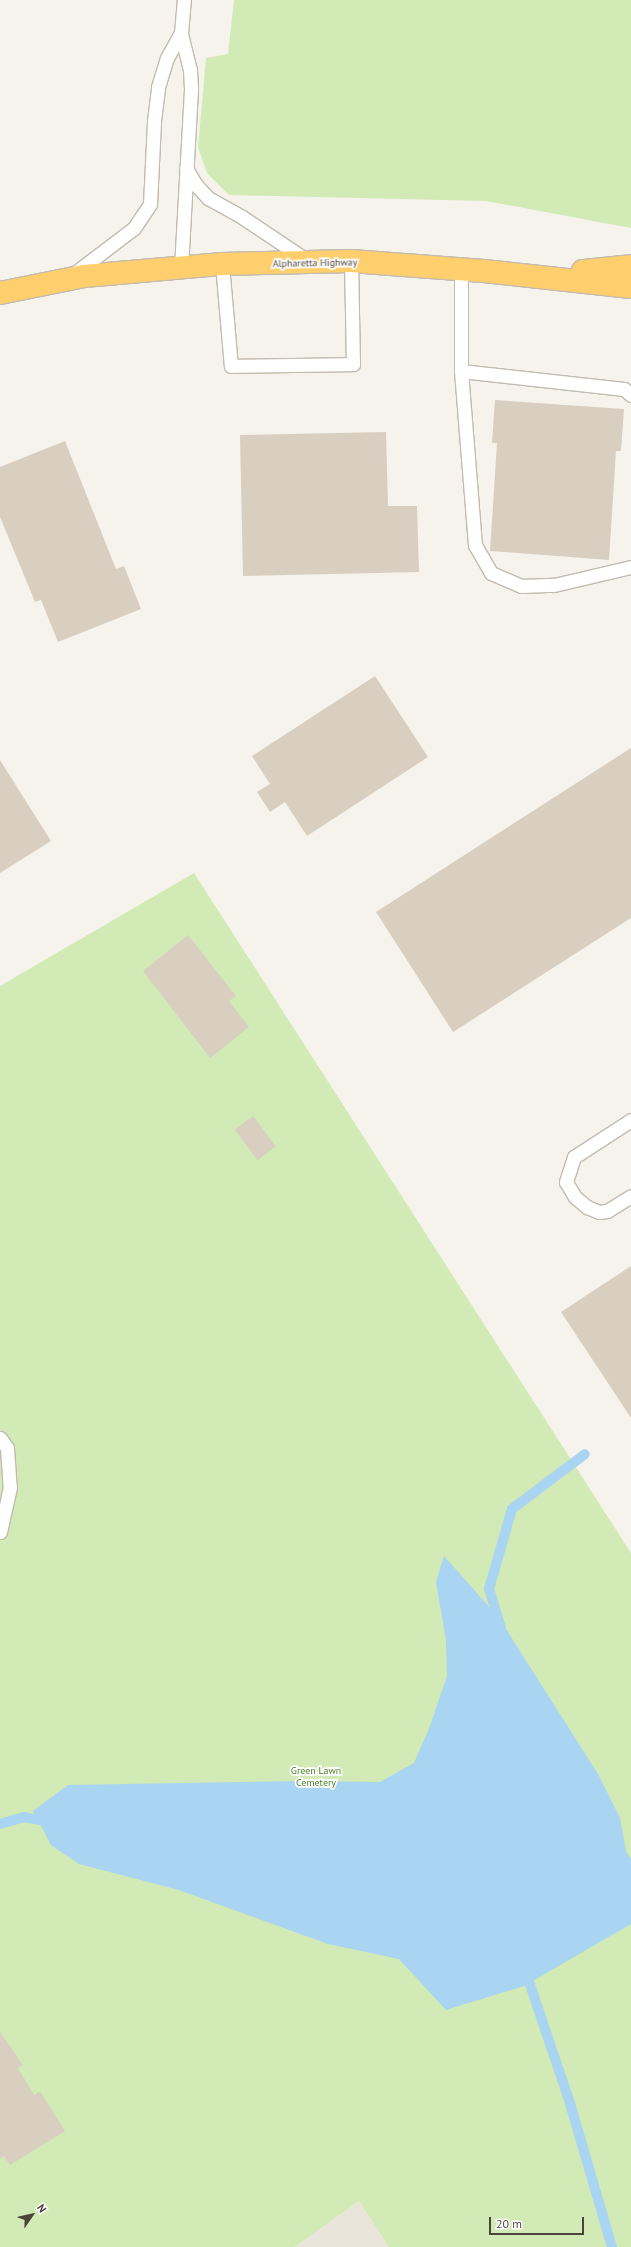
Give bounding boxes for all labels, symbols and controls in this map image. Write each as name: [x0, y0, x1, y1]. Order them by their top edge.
street label: Alpharetta Highway: [273, 256, 357, 270]
park label: Green Lawn Cemetery: [291, 1764, 341, 1788]
north arrow: [12, 2195, 52, 2235]
text: N: [34, 2201, 50, 2215]
scale bar: [491, 2209, 586, 2235]
text: 20 m: [496, 2216, 522, 2231]

